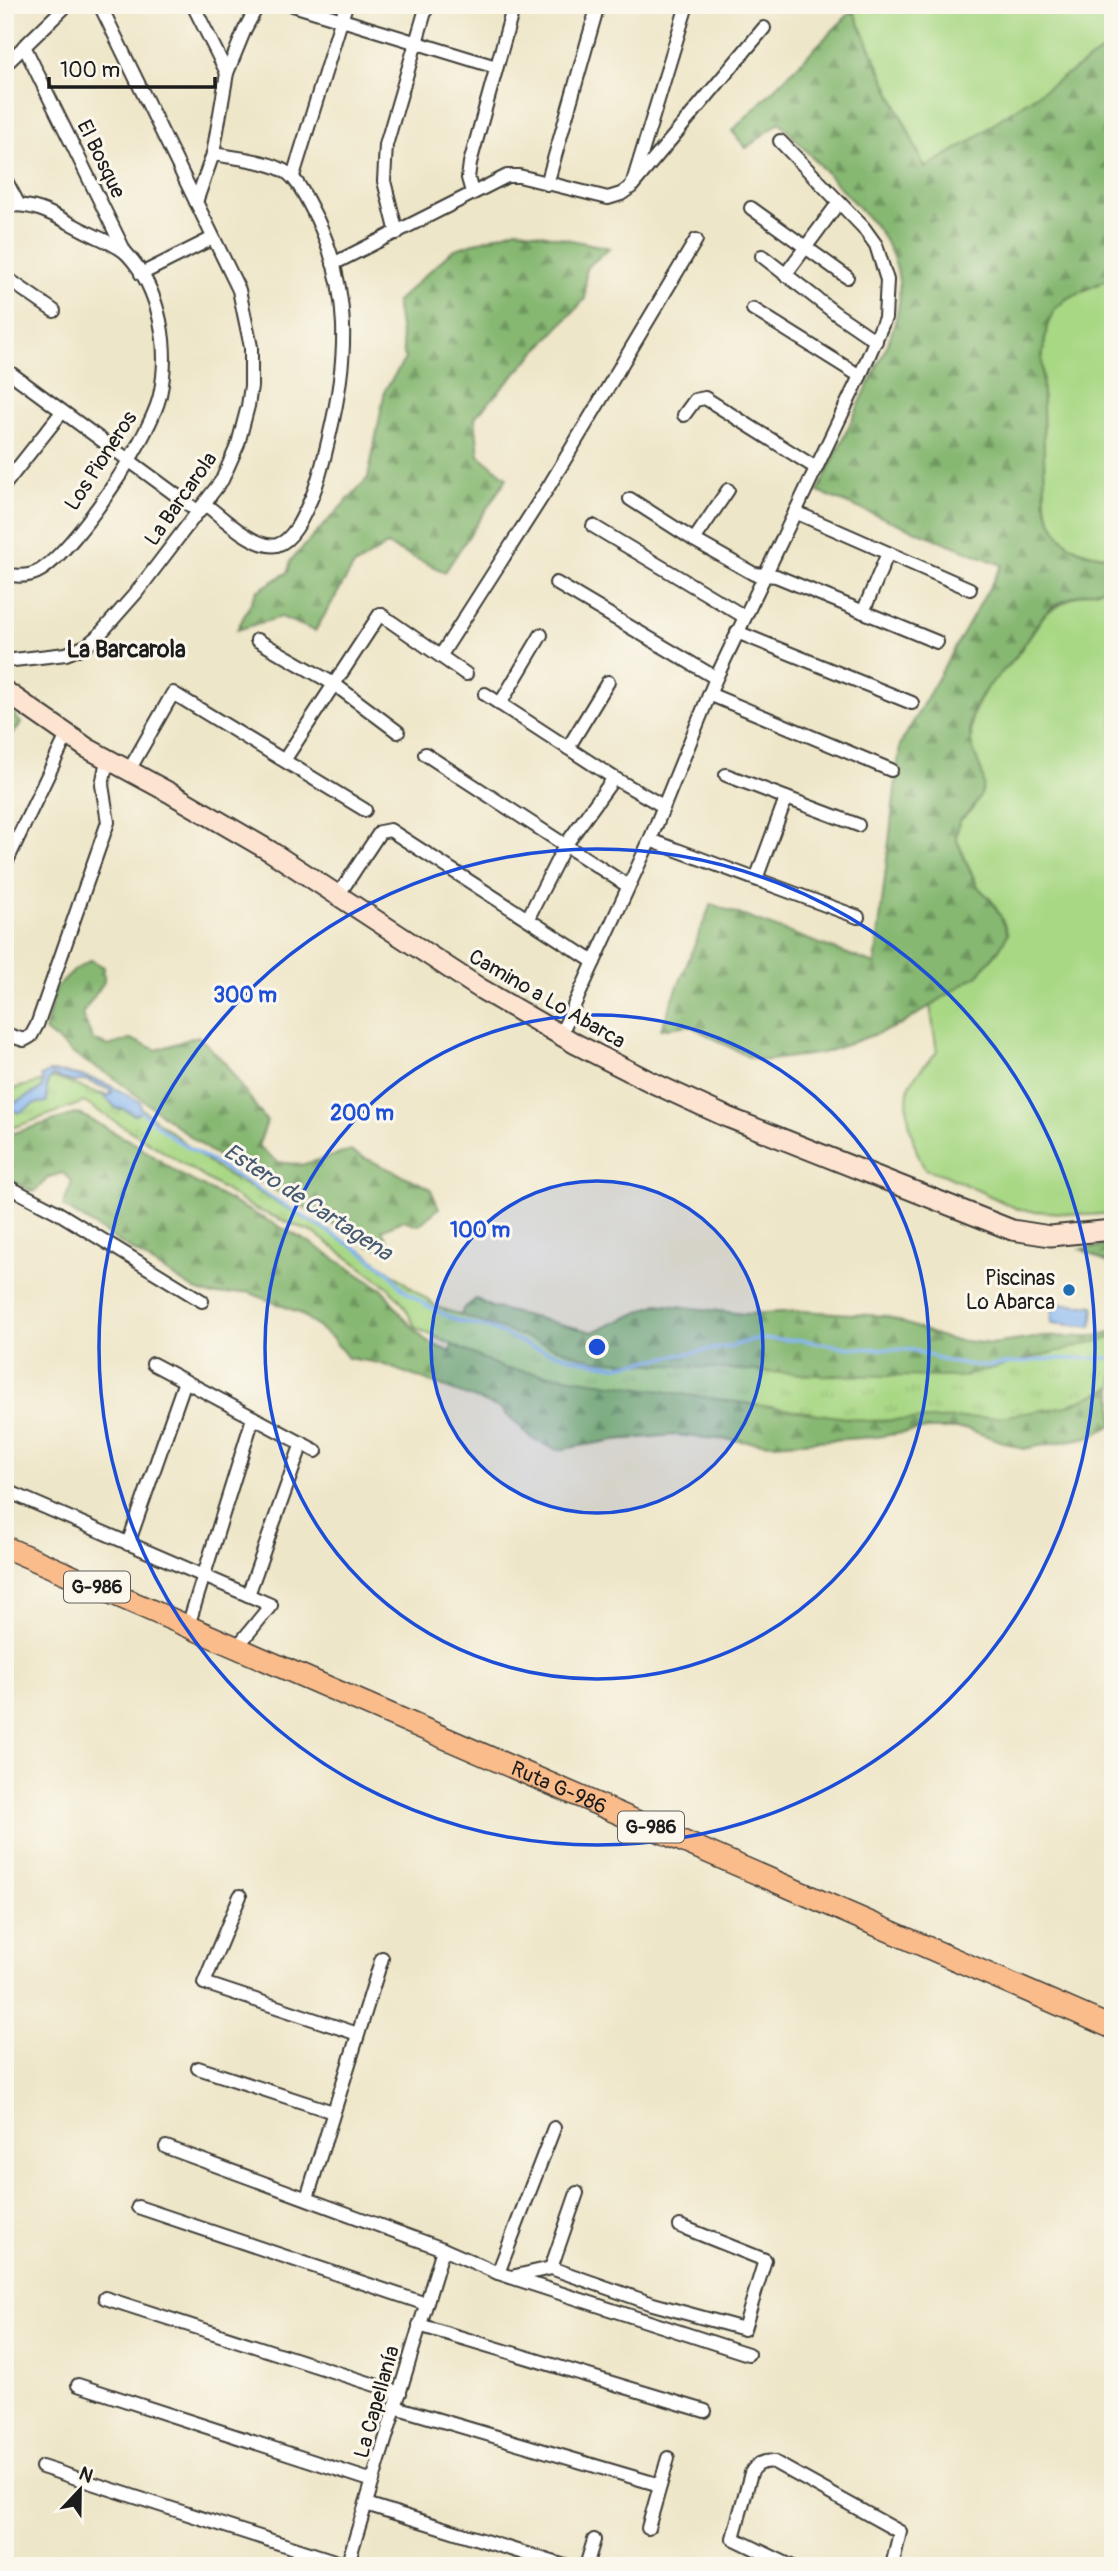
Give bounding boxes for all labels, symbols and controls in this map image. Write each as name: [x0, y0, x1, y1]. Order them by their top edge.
scale bar: [49, 46, 215, 90]
text: 100 m: [60, 57, 120, 84]
street label: El Bosque: [71, 115, 132, 203]
street label: Los Pioneros: [59, 406, 144, 516]
street label: La Barcarola: [139, 447, 223, 551]
district label: La Barcarola: [66, 635, 186, 664]
street label: Camino a Lo Abarca: [464, 943, 630, 1055]
text: 300 m: [213, 982, 277, 1009]
text: 200 m: [330, 1100, 394, 1127]
water label: Estero de Cartagena: [218, 1137, 399, 1268]
text: 100 m: [450, 1217, 510, 1244]
place label: Piscinas Lo Abarca: [966, 1265, 1056, 1316]
marker: Piscinas Lo Abarca: [1061, 1282, 1077, 1298]
centre of rings: [585, 1335, 609, 1359]
road number: G-986: [64, 1572, 130, 1602]
street label: Ruta G-986: [507, 1755, 611, 1820]
road number: G-986: [618, 1812, 684, 1842]
street label: La Capellanía: [348, 2343, 406, 2461]
north arrow: [46, 2456, 116, 2526]
text: N: [76, 2462, 97, 2489]

